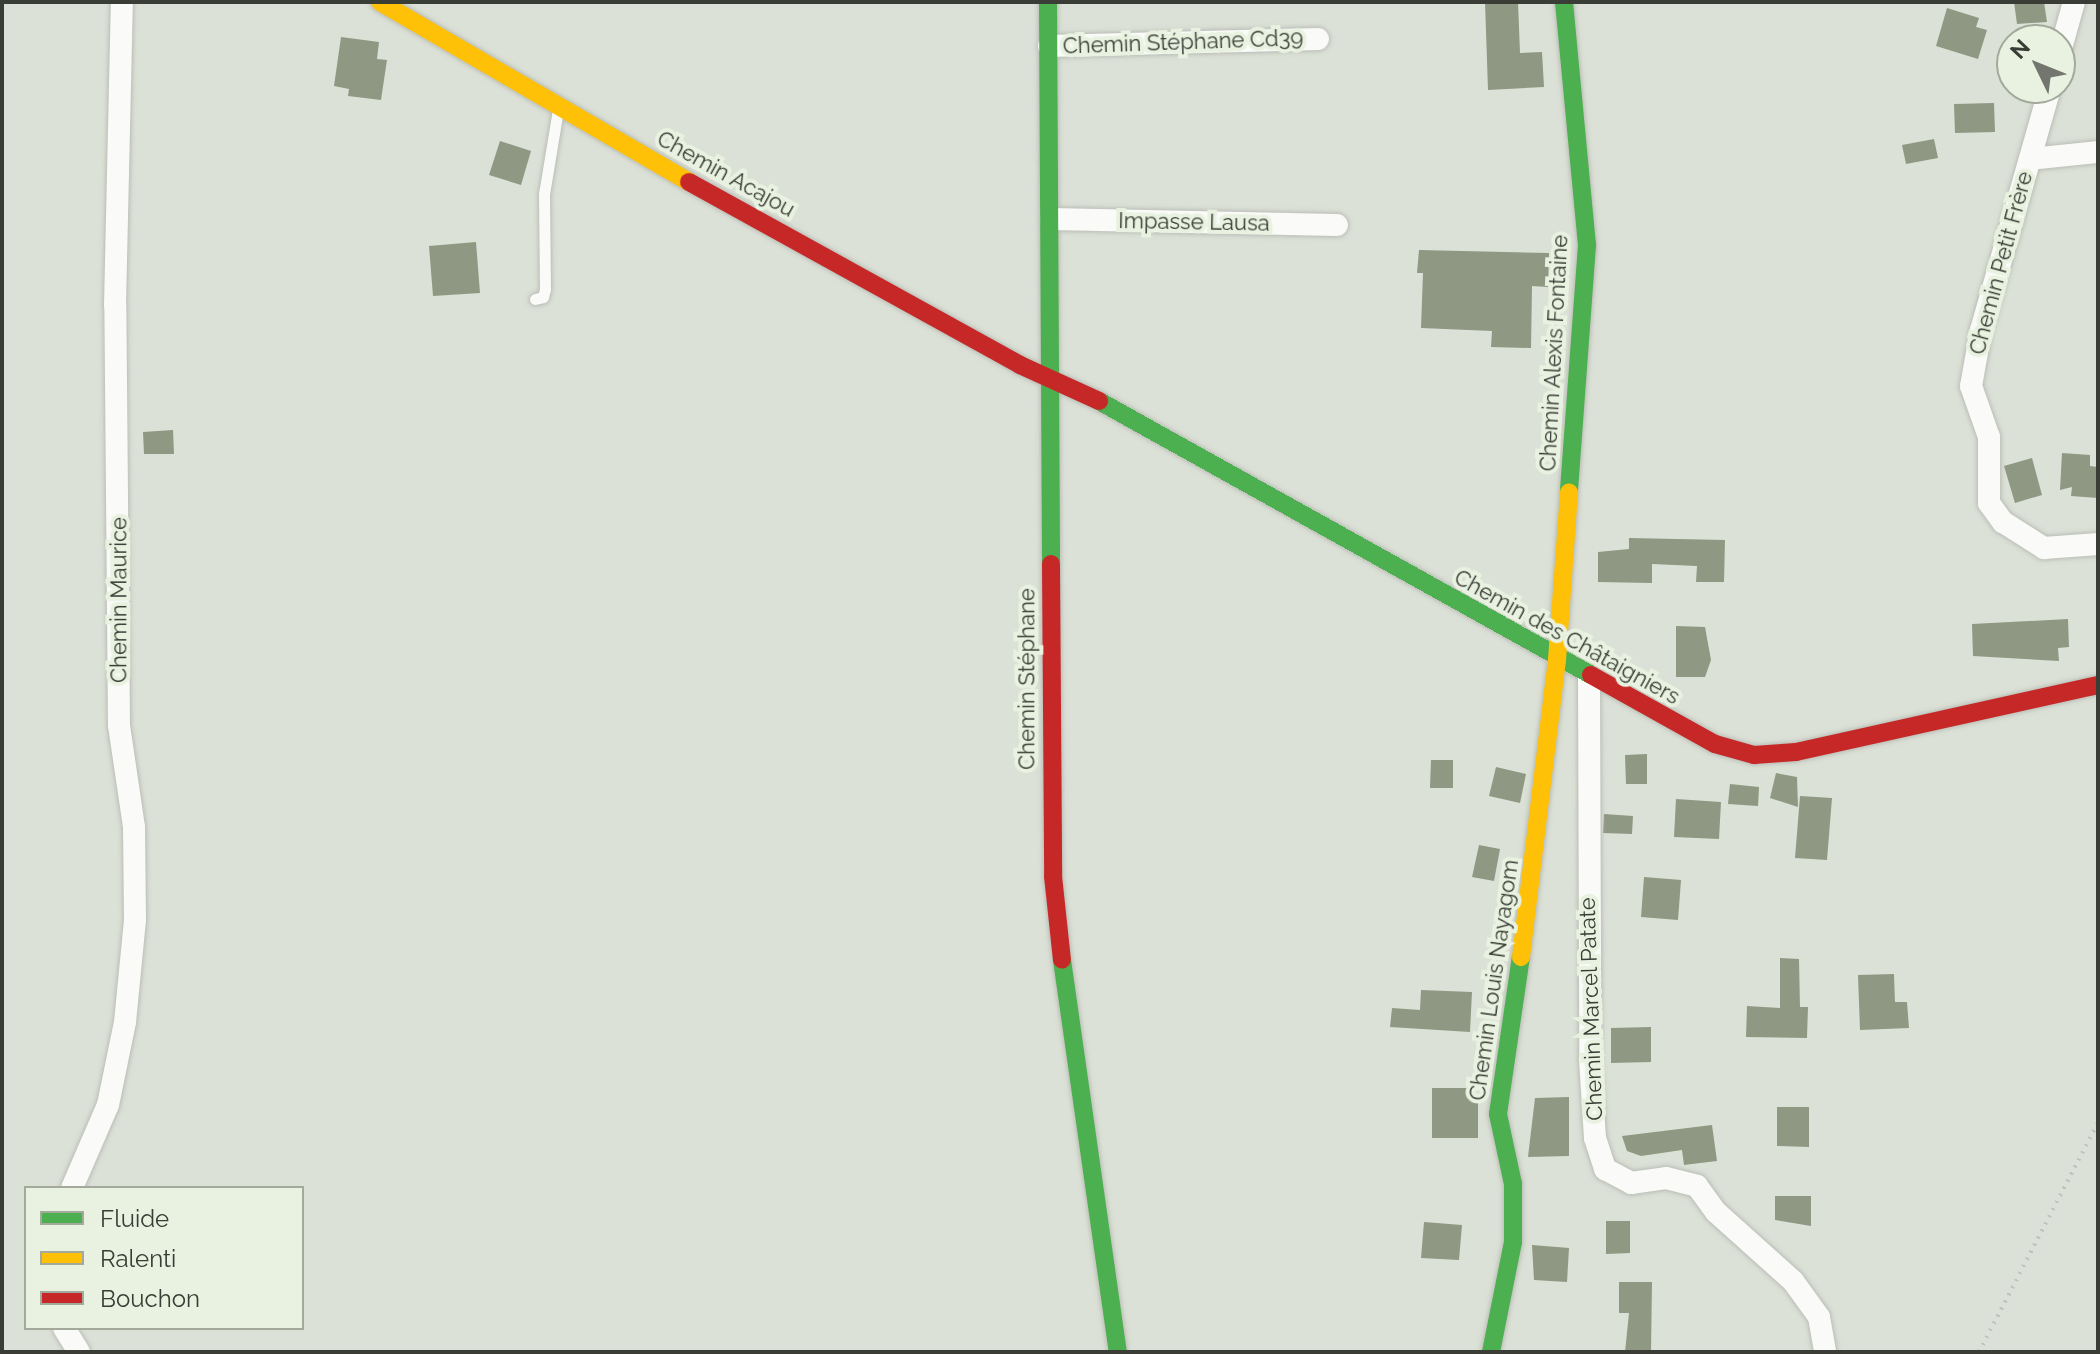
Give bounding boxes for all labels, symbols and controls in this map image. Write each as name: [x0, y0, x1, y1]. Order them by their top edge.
north arrow: [1996, 24, 2076, 104]
street label: Chemin Stéphane Cd39: [1062, 25, 1304, 59]
text: N: [2005, 34, 2035, 64]
street label: Chemin Acajou: [652, 125, 800, 223]
street label: Chemin Petit Frère: [1964, 169, 2038, 357]
street label: Impasse Lausa: [1118, 207, 1270, 237]
street label: Chemin Alexis Fontaine: [1535, 234, 1573, 472]
street label: Chemin Maurice: [106, 517, 132, 683]
street label: Chemin des Châtaigniers: [1450, 564, 1684, 710]
street label: Chemin Stéphane: [1014, 588, 1040, 770]
street label: Chemin Louis Nayagom: [1464, 858, 1524, 1102]
street label: Chemin Marcel Patate: [1574, 897, 1608, 1121]
legend: [24, 1186, 304, 1330]
text: Fluide: [100, 1204, 169, 1233]
text: Ralenti: [100, 1244, 176, 1273]
text: Bouchon: [100, 1284, 200, 1313]

